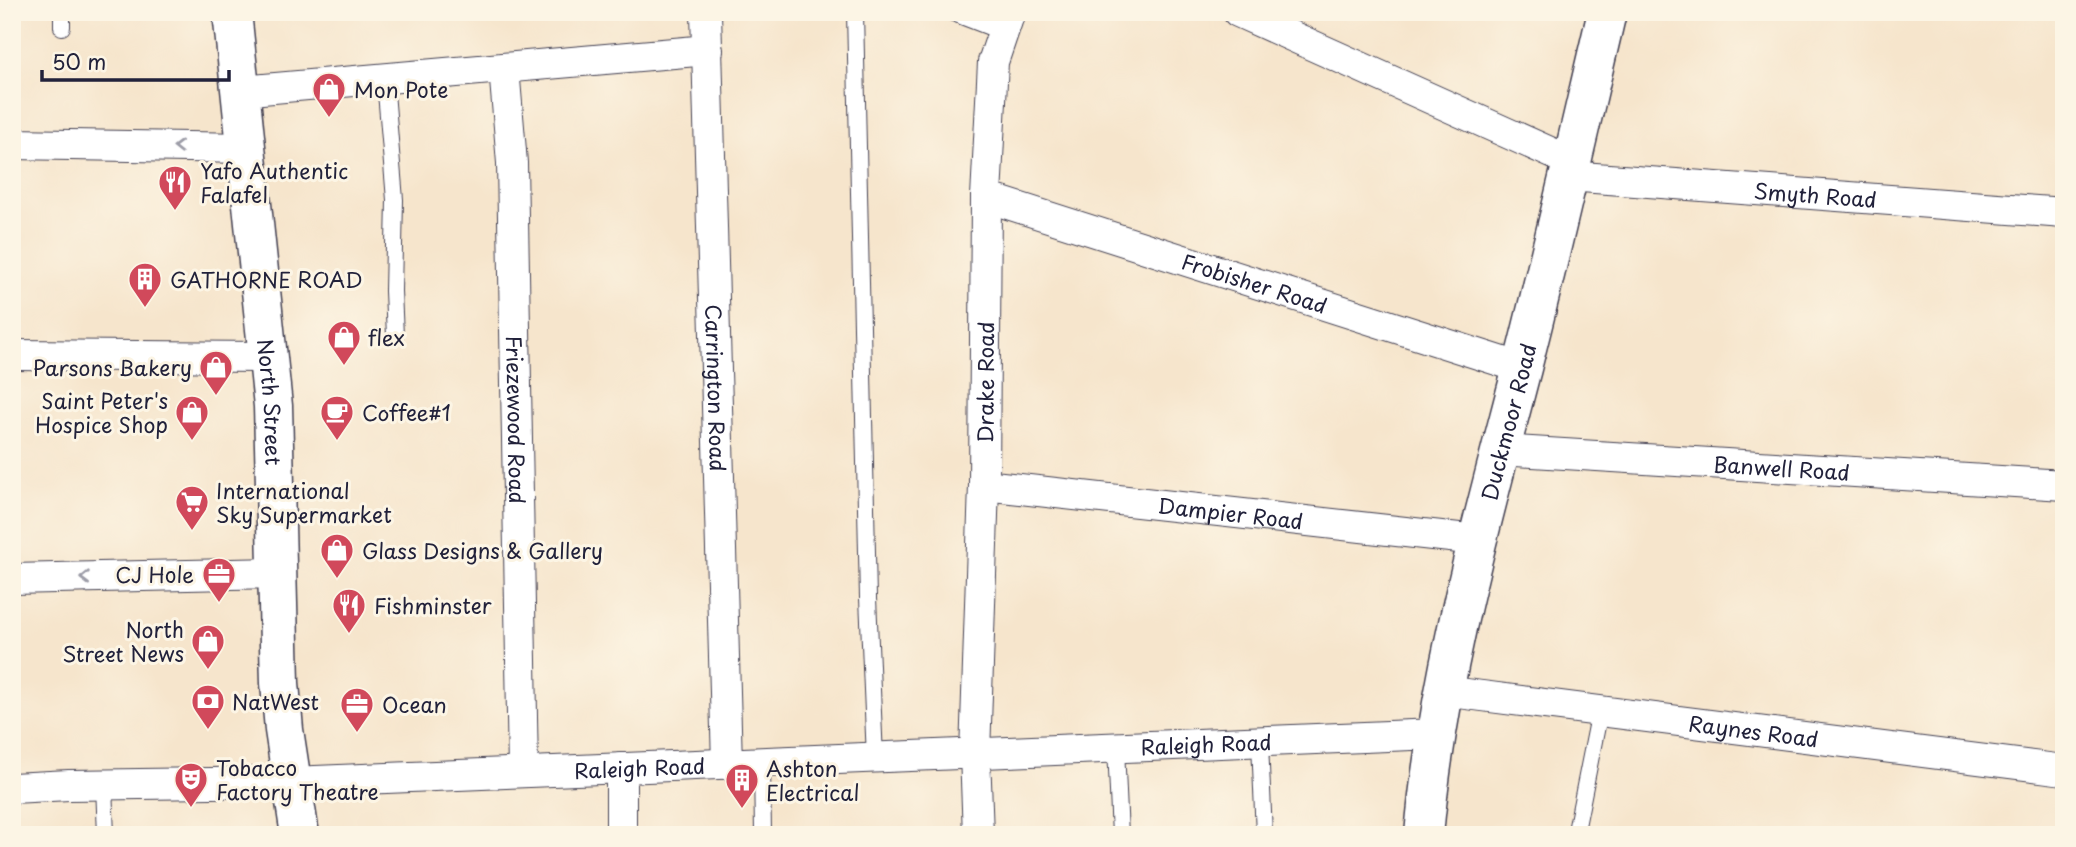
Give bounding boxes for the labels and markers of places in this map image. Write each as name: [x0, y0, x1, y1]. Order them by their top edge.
shop icon: Mon Pote: [310, 70, 348, 119]
place label: Mon Pote: [354, 73, 448, 105]
place label: Yafo Authentic Falafel: [200, 154, 348, 210]
restaurant icon: Yafo Authentic Falafel: [156, 163, 194, 212]
building icon: GATHORNE ROAD: [126, 260, 164, 309]
place label: GATHORNE ROAD: [170, 263, 363, 295]
shop icon: flex: [325, 318, 363, 367]
place label: flex: [368, 321, 405, 353]
shop icon: Parsons Bakery: [197, 348, 235, 397]
place label: Parsons Bakery: [33, 351, 192, 383]
place label: Saint Peter's Hospice Shop: [35, 384, 168, 440]
shop icon: Saint Peter's Hospice Shop: [173, 393, 211, 442]
cafe icon: Coffee#1: [318, 393, 356, 442]
place label: Coffee#1: [362, 396, 451, 428]
place label: International Sky Supermarket: [216, 474, 392, 530]
supermarket icon: International Sky Supermarket: [173, 483, 211, 532]
shop icon: Glass Designs & Gallery: [318, 531, 356, 580]
place label: Glass Designs & Gallery: [362, 534, 603, 566]
office icon: CJ Hole: [200, 555, 238, 604]
place label: CJ Hole: [115, 558, 194, 590]
restaurant icon: Fishminster: [330, 586, 368, 635]
place label: Fishminster: [374, 589, 492, 621]
place label: North Street News: [62, 613, 184, 669]
shop icon: North Street News: [189, 622, 227, 671]
bank icon: NatWest: [189, 682, 227, 731]
place label: NatWest: [232, 685, 319, 717]
office icon: Ocean: [338, 685, 376, 734]
place label: Ocean: [382, 688, 447, 720]
place label: Tobacco Factory Theatre: [216, 751, 379, 807]
place label: Ashton Electrical: [766, 752, 860, 808]
theatre icon: Tobacco Factory Theatre: [172, 760, 210, 809]
building icon: Ashton Electrical: [723, 761, 761, 810]

